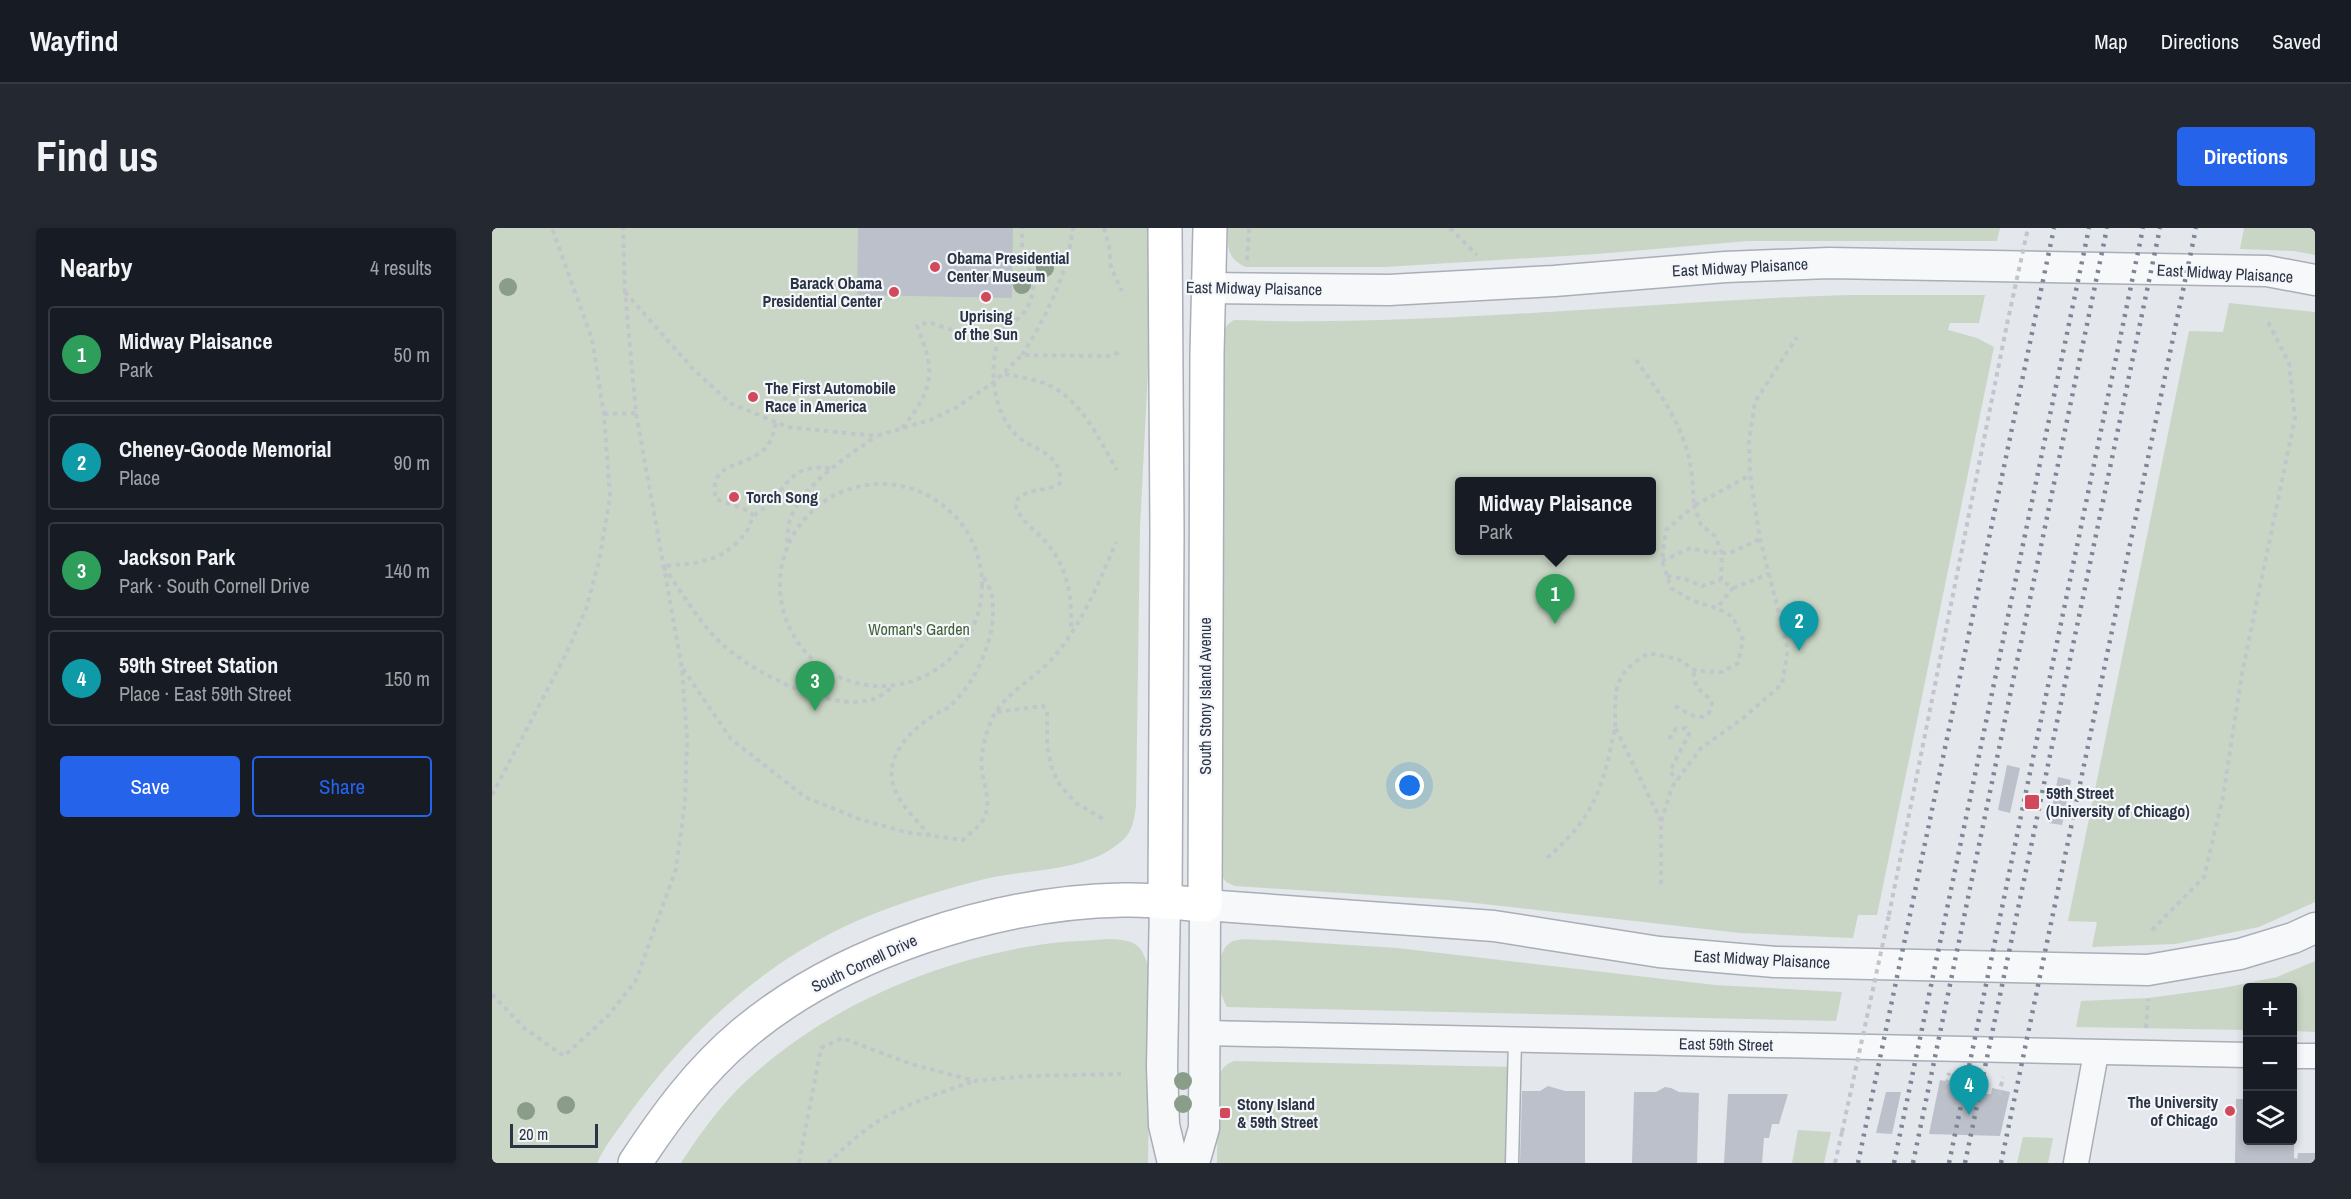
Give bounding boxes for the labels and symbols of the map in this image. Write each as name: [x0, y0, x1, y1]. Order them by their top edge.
place label: Obama Presidential Center Museum: [947, 247, 1070, 287]
street label: East Midway Plaisance: [1671, 252, 1809, 282]
street label: East Midway Plaisance: [2156, 258, 2294, 288]
marker: Obama Presidential Center Museum: [928, 260, 942, 274]
place label: Barack Obama Presidential Center: [762, 272, 883, 312]
street label: East Midway Plaisance: [1186, 276, 1322, 300]
marker: Barack Obama Presidential Center: [887, 285, 901, 299]
marker: Uprising of the Sun: [979, 290, 993, 304]
place label: Uprising of the Sun: [954, 305, 1018, 345]
place label: The First Automobile Race in America: [765, 377, 896, 417]
marker: The First Automobile Race in America: [746, 390, 760, 404]
place label: Torch Song: [746, 486, 818, 508]
marker: Torch Song: [727, 490, 741, 504]
pin: 1: [1536, 574, 1574, 624]
pin: 2: [1780, 602, 1818, 651]
street label: South Stony Island Avenue: [1194, 617, 1216, 775]
park label: Woman's Garden: [868, 618, 970, 640]
pin: 3: [796, 662, 834, 711]
your location: [1395, 771, 1424, 800]
place label: 59th Street (University of Chicago): [2046, 782, 2190, 822]
marker: 59th Street (University of Chicago): [2023, 793, 2041, 811]
street label: South Cornell Drive: [807, 929, 921, 997]
street label: East Midway Plaisance: [1693, 944, 1831, 974]
street label: East 59th Street: [1679, 1032, 1774, 1056]
pin: 4: [1950, 1066, 1988, 1115]
place label: The University of Chicago: [2128, 1091, 2219, 1131]
place label: Stony Island & 59th Street: [1237, 1093, 1319, 1133]
marker: The University of Chicago: [2223, 1104, 2237, 1118]
marker: Stony Island & 59th Street: [1218, 1106, 1232, 1120]
scale bar: [510, 1121, 598, 1148]

